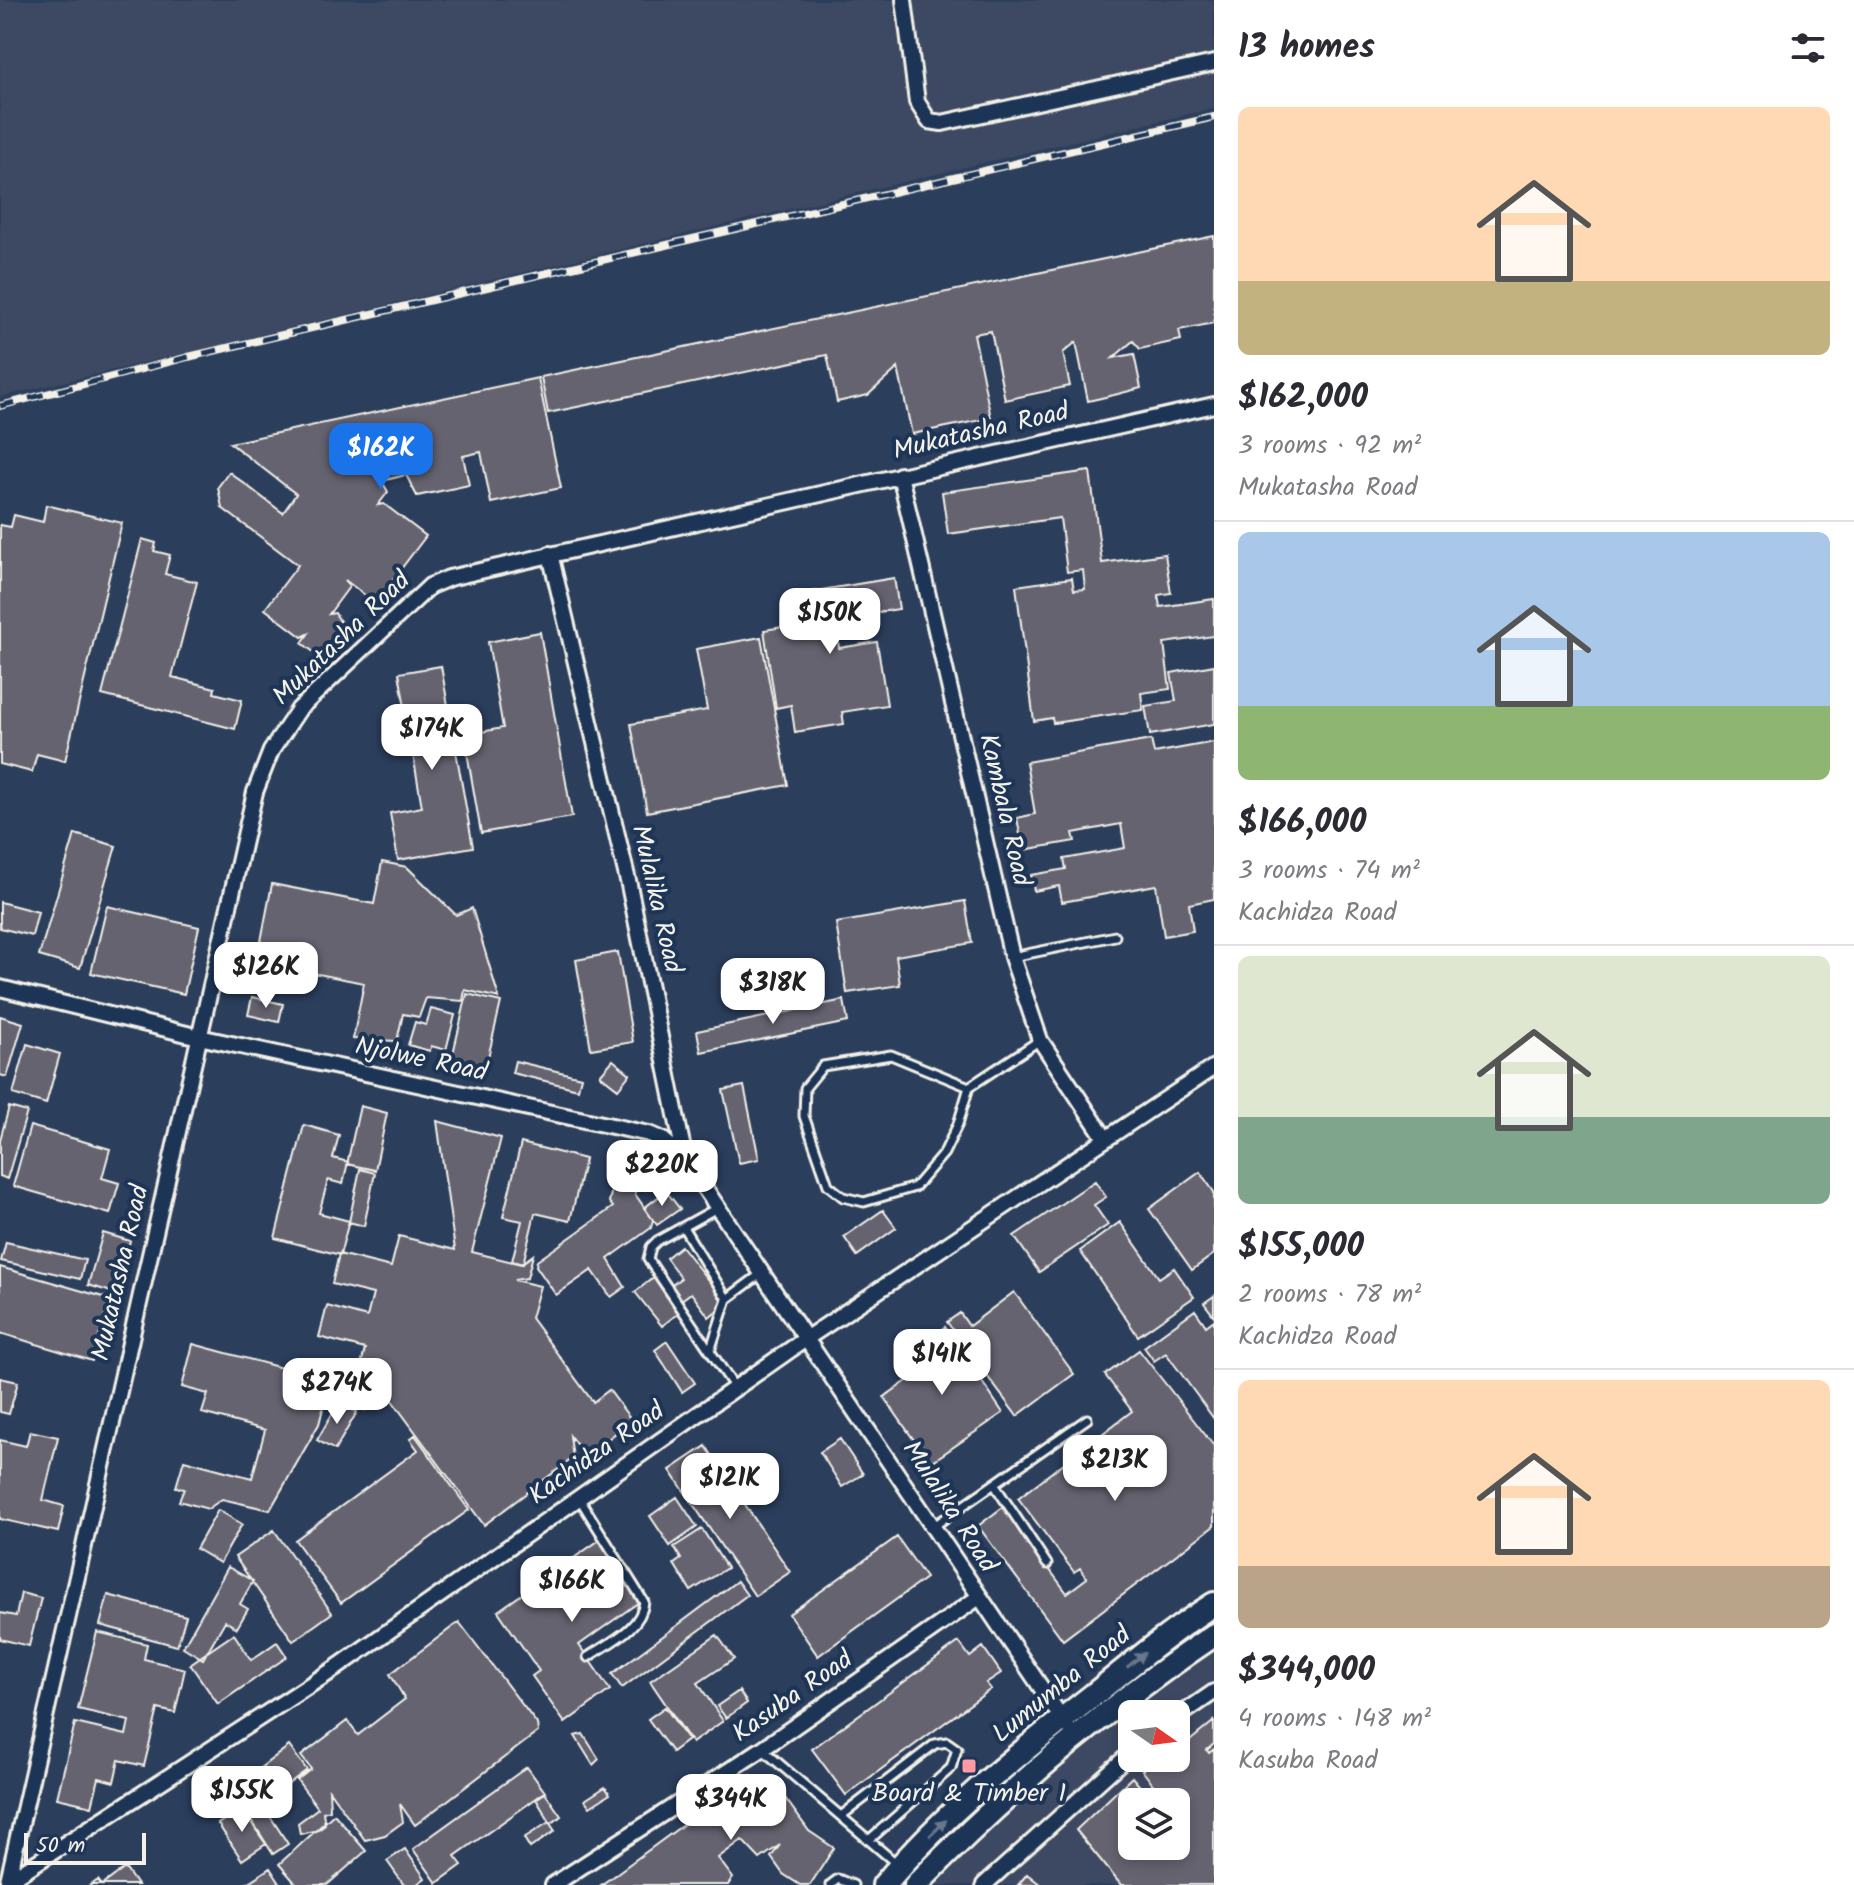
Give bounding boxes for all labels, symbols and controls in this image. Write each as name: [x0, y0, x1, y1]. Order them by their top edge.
text: 13 homes: [1238, 21, 1375, 75]
icon: filters: [1786, 26, 1830, 70]
icon: home: [1462, 159, 1606, 303]
text: $162,000: [1238, 371, 1368, 425]
street label: Mukatasha Road: [889, 391, 1074, 473]
pin: $162K: [325, 423, 437, 491]
text: 3 rooms · 92 m²: [1238, 425, 1421, 467]
text: $162K: [347, 428, 415, 470]
text: Mukatasha Road: [1238, 467, 1417, 509]
street label: Mukatasha Road: [263, 561, 422, 716]
icon: home: [1462, 584, 1606, 728]
pin: $150K: [774, 588, 886, 656]
text: $150K: [797, 593, 863, 635]
pin: $174K: [376, 704, 488, 772]
text: $174K: [399, 709, 465, 751]
street label: Kambala Road: [966, 730, 1042, 891]
text: $166,000: [1238, 796, 1367, 850]
street label: Mulalika Road: [619, 821, 694, 978]
text: 3 rooms · 74 m²: [1238, 850, 1420, 892]
text: Kachidza Road: [1238, 892, 1396, 934]
pin: $126K: [210, 942, 322, 1010]
text: $126K: [232, 947, 300, 989]
pin: $318K: [717, 958, 829, 1026]
text: $318K: [739, 963, 807, 1005]
icon: home: [1462, 1008, 1606, 1152]
street label: Njolwe Road: [351, 1026, 492, 1095]
pin: $220K: [606, 1140, 718, 1208]
text: $220K: [625, 1145, 699, 1187]
street label: Mukatasha Road: [80, 1180, 162, 1365]
text: $155,000: [1238, 1220, 1364, 1274]
text: 2 rooms · 78 m²: [1238, 1274, 1421, 1316]
text: Kachidza Road: [1238, 1316, 1396, 1358]
pin: $141K: [886, 1329, 998, 1397]
text: $141K: [912, 1334, 972, 1376]
pin: $274K: [281, 1358, 393, 1426]
text: $274K: [301, 1363, 373, 1405]
street label: Kachidza Road: [520, 1391, 675, 1517]
street label: Mulalika Road: [890, 1432, 1008, 1583]
icon: home: [1462, 1432, 1606, 1576]
pin: $213K: [1059, 1435, 1171, 1503]
text: $213K: [1081, 1440, 1149, 1482]
pin: $121K: [674, 1453, 786, 1521]
text: $121K: [699, 1458, 761, 1500]
pin: $166K: [516, 1556, 628, 1624]
text: $166K: [538, 1561, 606, 1603]
street label: Lumumba Road: [983, 1615, 1142, 1755]
street label: Kasuba Road: [724, 1639, 863, 1754]
text: $344,000: [1238, 1644, 1375, 1698]
one-way arrow: [1126, 1652, 1146, 1669]
text: 4 rooms · 148 m²: [1238, 1698, 1431, 1740]
north arrow: [1118, 1700, 1190, 1772]
map controls: [1118, 1700, 1190, 1860]
text: Kasuba Road: [1238, 1740, 1378, 1782]
marker: Board & Timber 1: [960, 1757, 978, 1775]
pin: $155K: [186, 1766, 298, 1834]
text: $155K: [209, 1771, 275, 1813]
place label: Board & Timber 1: [872, 1773, 1066, 1815]
pin: $344K: [675, 1774, 787, 1842]
text: $344K: [694, 1779, 768, 1821]
button: layers: [1118, 1788, 1190, 1860]
one-way arrow: [928, 1819, 947, 1838]
scale bar: [24, 1829, 146, 1865]
text: 50 m: [36, 1829, 85, 1864]

